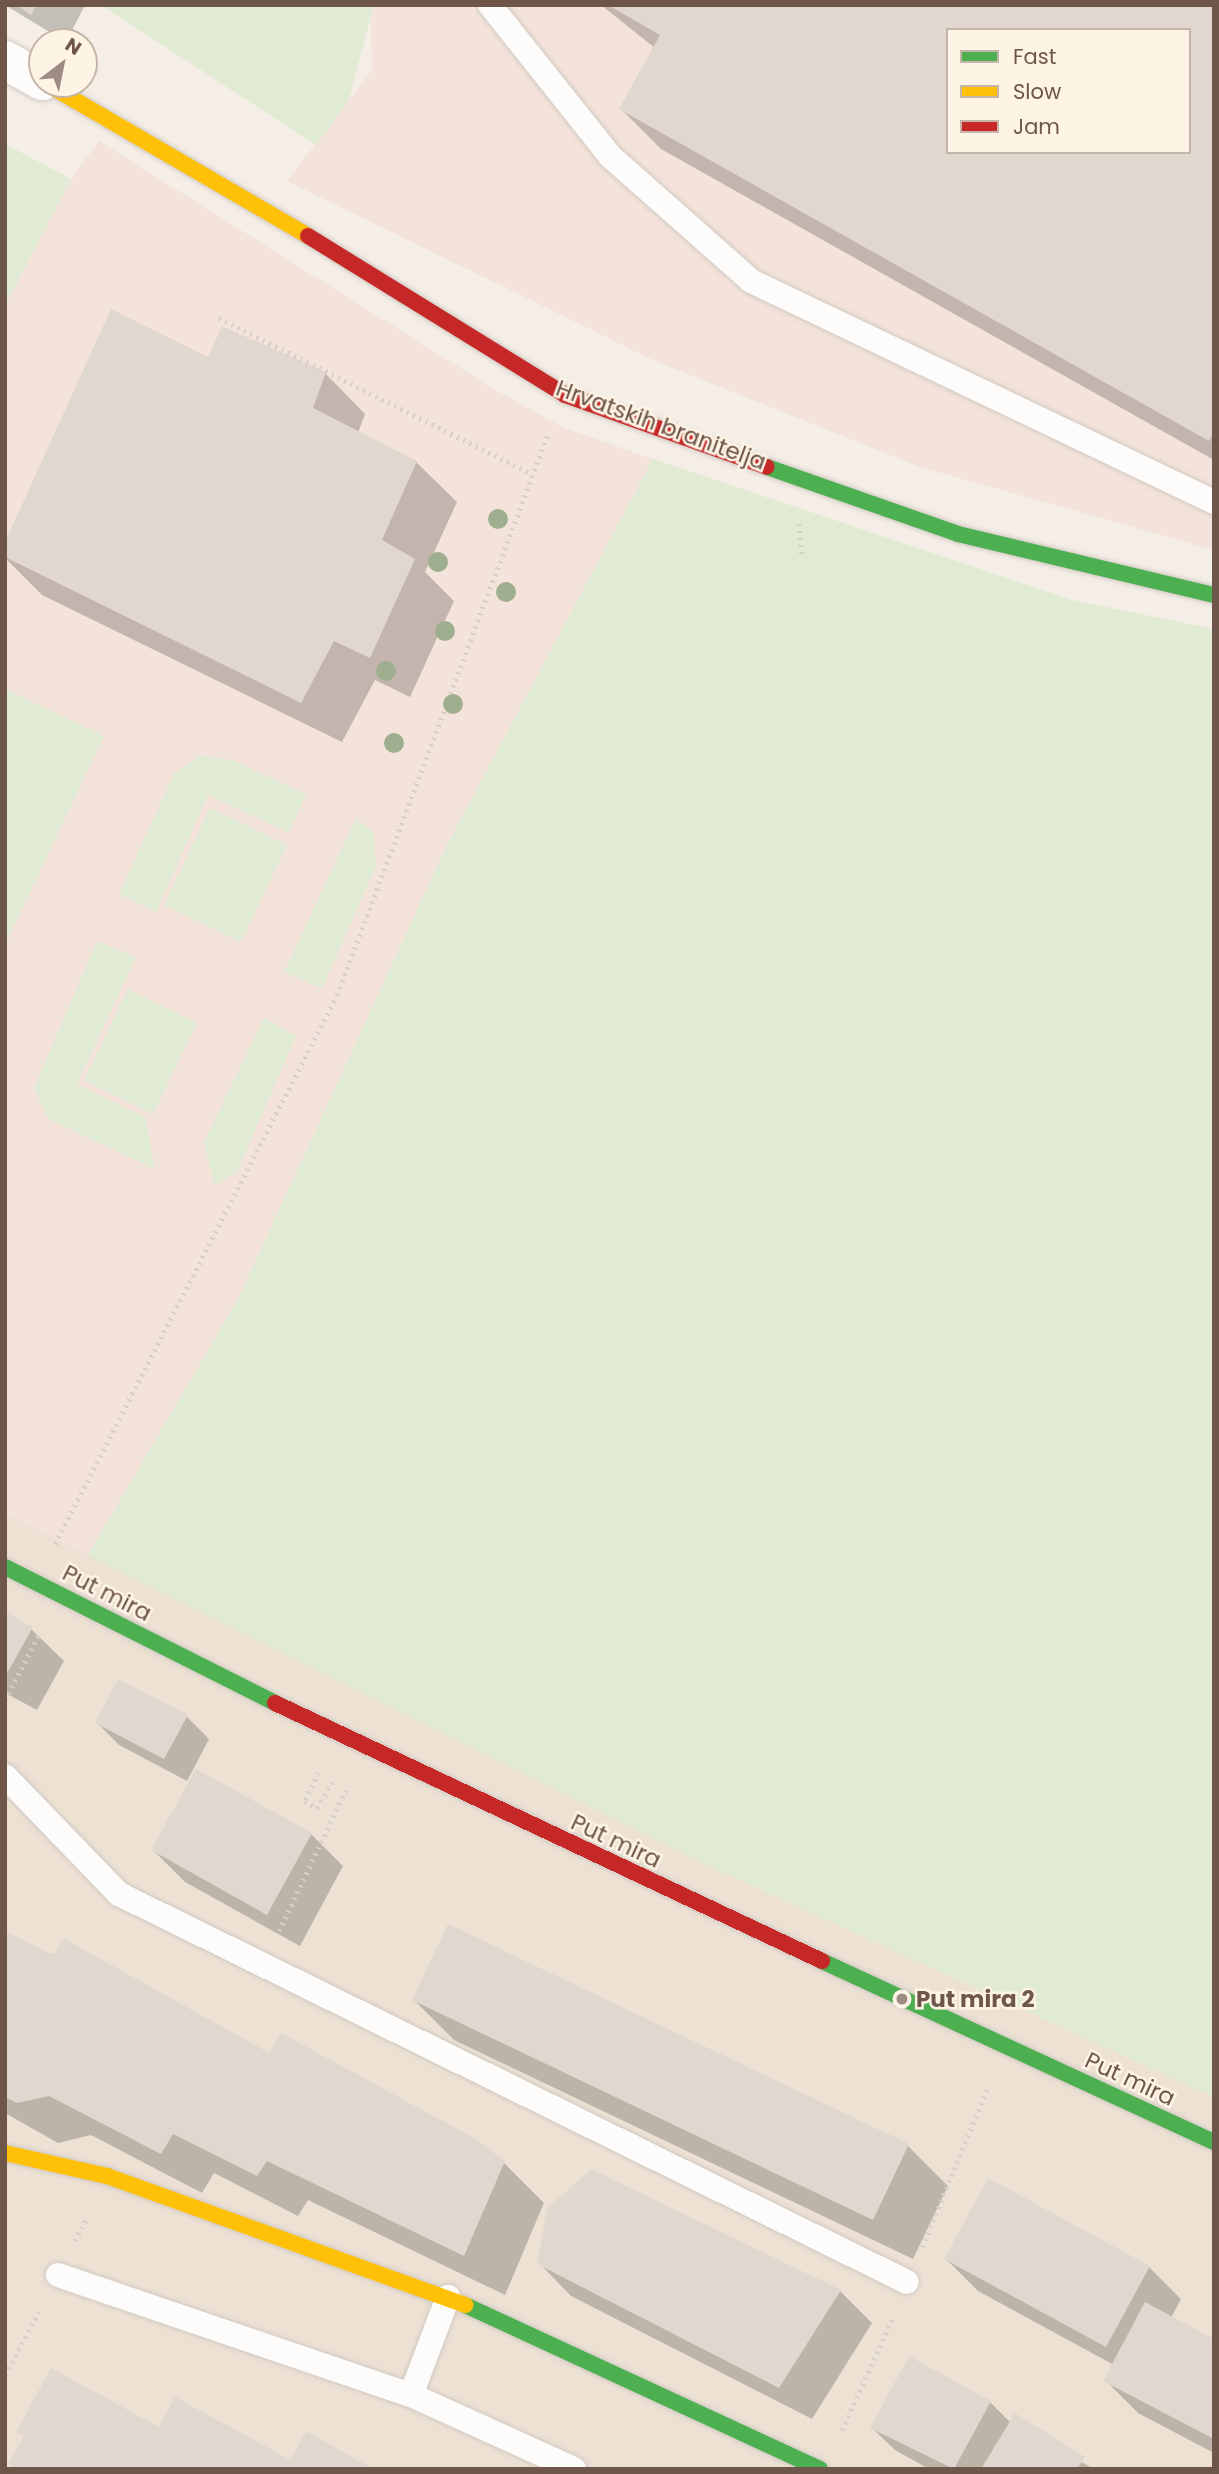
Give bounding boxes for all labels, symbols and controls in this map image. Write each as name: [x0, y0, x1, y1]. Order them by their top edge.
north arrow: [28, 28, 98, 98]
legend: [946, 28, 1191, 154]
text: N: [60, 31, 87, 62]
text: Fast: [1013, 42, 1056, 71]
text: Slow: [1013, 77, 1061, 106]
text: Jam: [1013, 112, 1060, 141]
street label: Hrvatskih branitelja: [552, 374, 770, 476]
street label: Put mira: [58, 1559, 156, 1627]
street label: Put mira: [567, 1808, 665, 1874]
place label: Put mira 2: [916, 1985, 1035, 2013]
marker: Put mira 2: [894, 1991, 910, 2007]
street label: Put mira: [1081, 2046, 1179, 2112]

